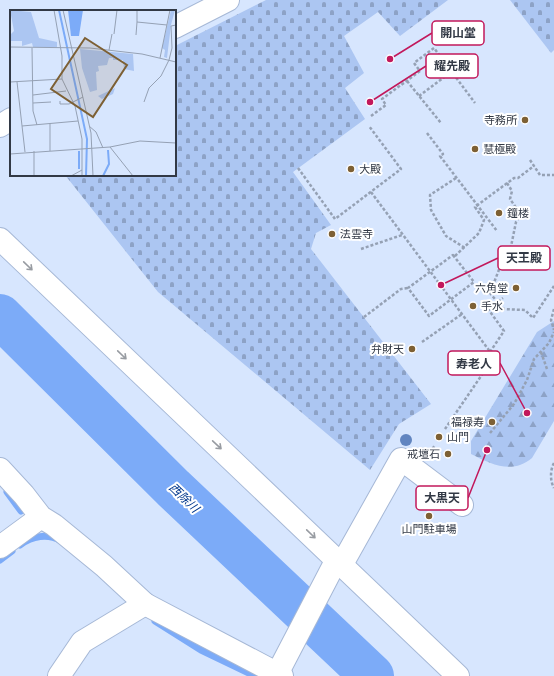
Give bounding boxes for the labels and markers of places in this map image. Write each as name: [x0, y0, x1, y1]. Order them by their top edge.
callout: 開山堂: [432, 21, 484, 45]
callout: 耀先殿: [426, 54, 478, 78]
place label: 寺務所: [484, 114, 518, 126]
marker: 寺務所: [520, 115, 530, 125]
place label: 慧極殿: [483, 143, 516, 155]
marker: 慧極殿: [470, 144, 480, 154]
place label: 大殿: [359, 163, 381, 175]
marker: 大殿: [346, 164, 356, 174]
place label: 鐘楼: [507, 207, 529, 219]
marker: 鐘楼: [494, 208, 504, 218]
place label: 法雲寺: [340, 228, 373, 240]
marker: 法雲寺: [327, 229, 337, 239]
callout: 天王殿: [498, 246, 550, 270]
place label: 六角堂: [475, 282, 508, 294]
marker: 六角堂: [511, 283, 521, 293]
place label: 手水: [481, 300, 503, 312]
marker: 手水: [468, 301, 478, 311]
place label: 弁財天: [371, 343, 404, 355]
marker: 弁財天: [407, 344, 417, 354]
callout: 寿老人: [448, 351, 500, 375]
place label: 福禄寿: [451, 416, 484, 428]
marker: 福禄寿: [487, 417, 497, 427]
place label: 山門: [447, 431, 469, 443]
marker: 山門: [434, 432, 444, 442]
place label: 戒壇石: [407, 448, 440, 460]
marker: 戒壇石: [443, 449, 453, 459]
callout: 大黒天: [416, 486, 468, 510]
marker: 山門駐車場: [424, 511, 434, 521]
place label: 山門駐車場: [402, 523, 457, 535]

